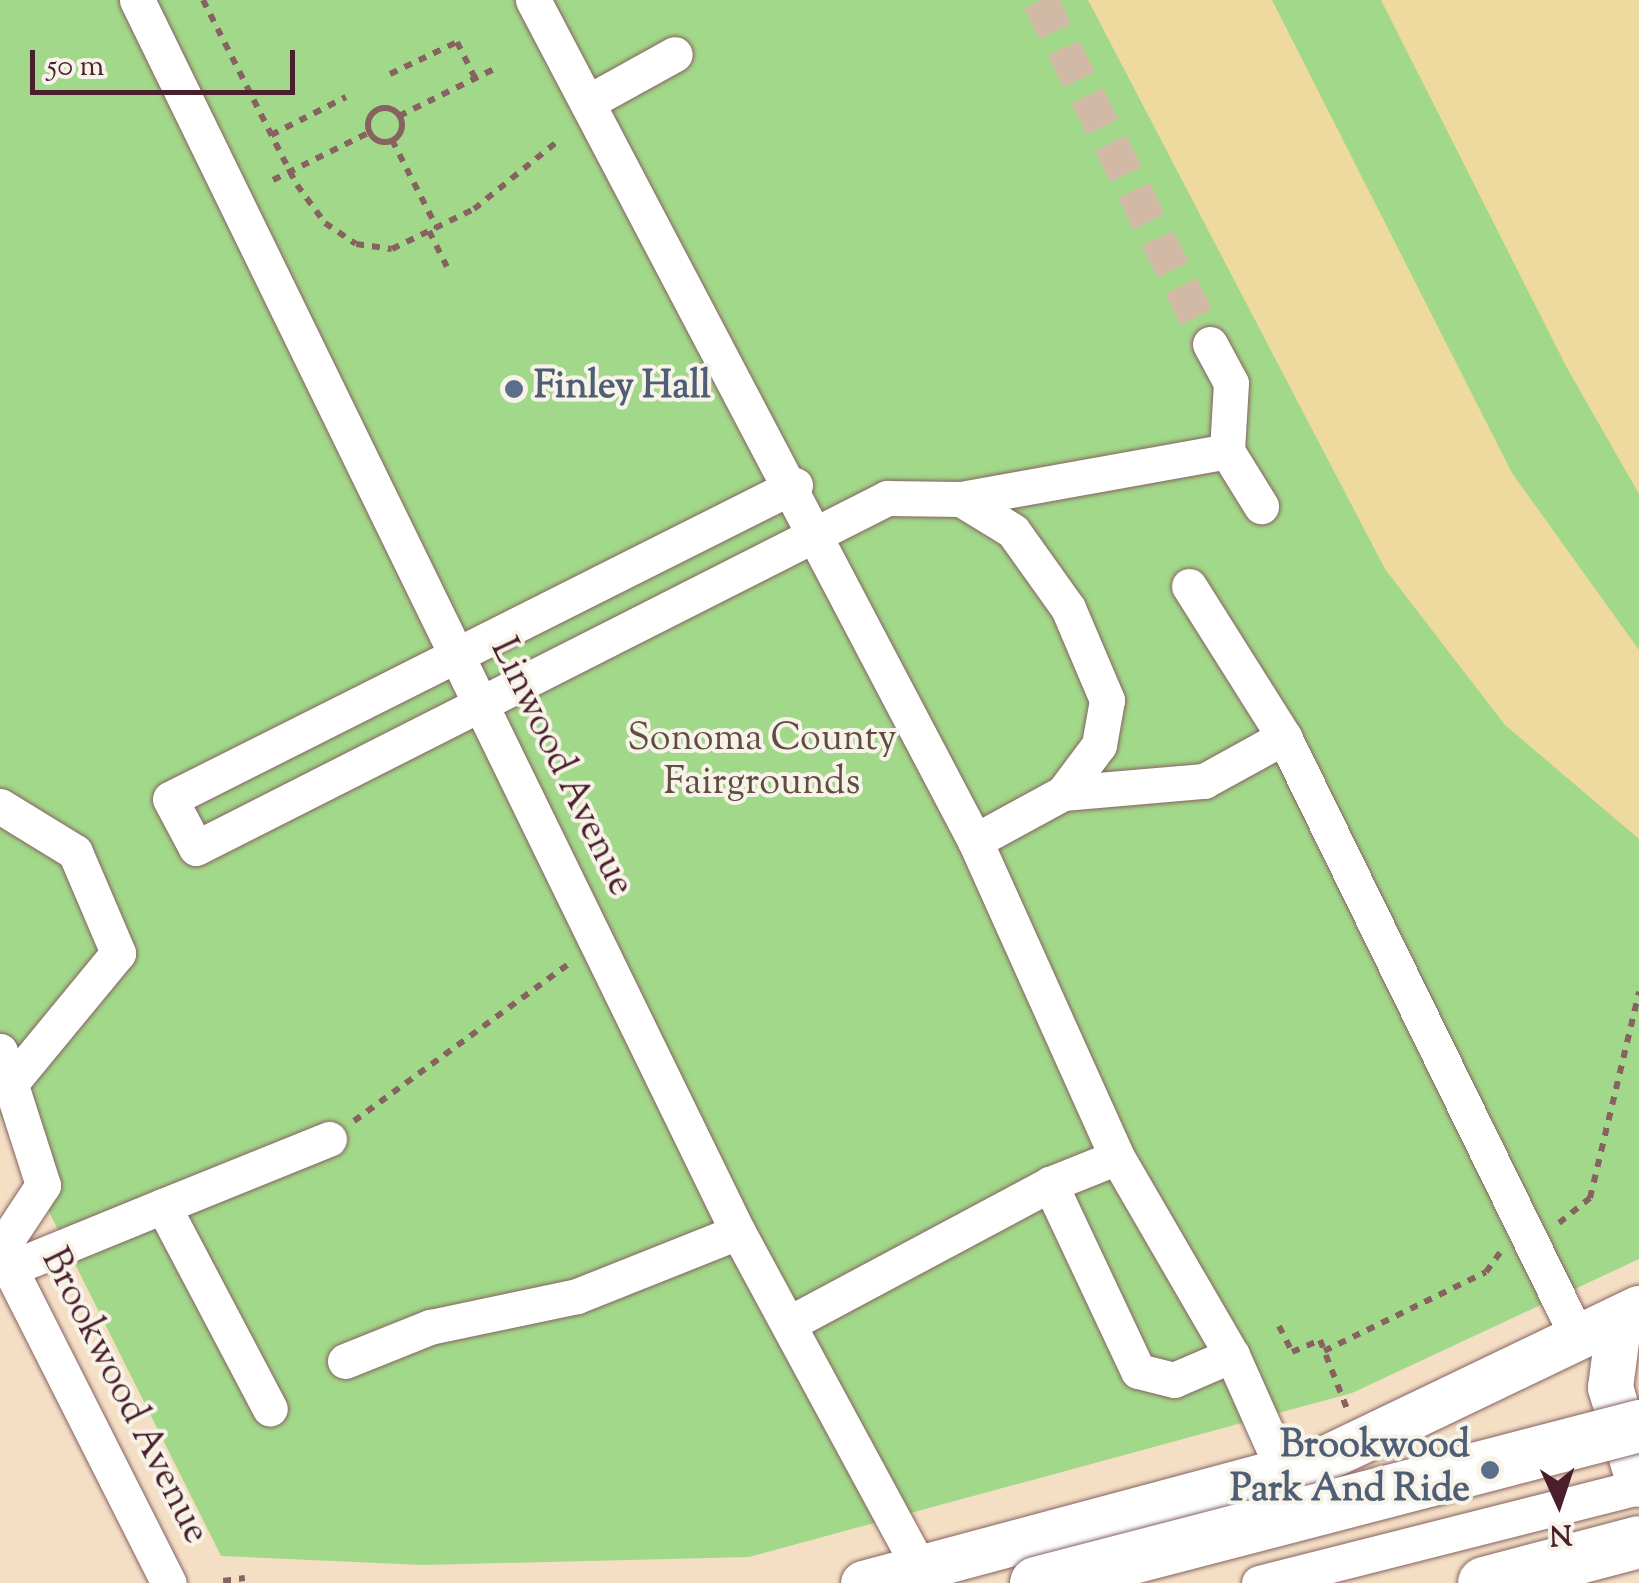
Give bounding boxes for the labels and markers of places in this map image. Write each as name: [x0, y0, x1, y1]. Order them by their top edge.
place label: Finley Hall: [534, 366, 711, 412]
marker: Finley Hall: [503, 378, 525, 400]
place label: Brookwood Park And Ride: [1230, 1425, 1470, 1515]
marker: Brookwood Park And Ride: [1479, 1459, 1501, 1481]

